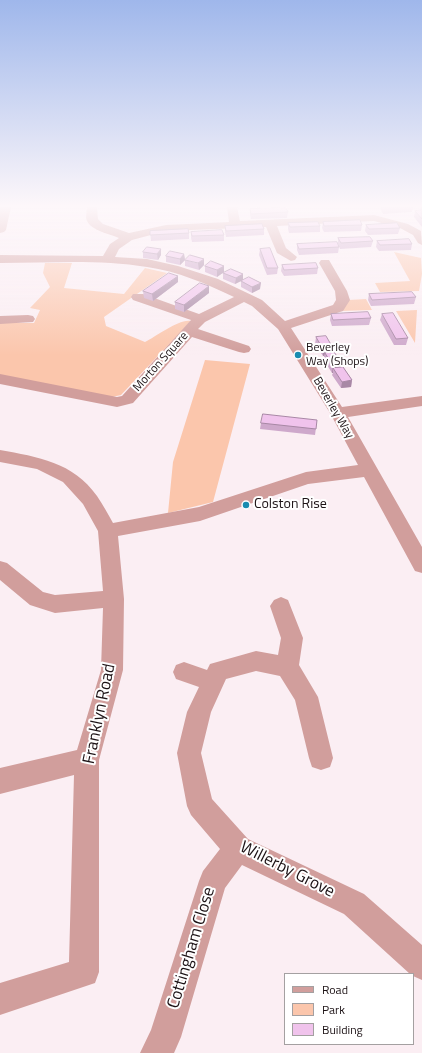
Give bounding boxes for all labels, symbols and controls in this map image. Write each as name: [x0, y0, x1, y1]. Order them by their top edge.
street label: Morton Square: [130, 329, 192, 395]
place label: Beverley Way (Shops): [306, 341, 368, 369]
marker: Beverley Way (Shops): [293, 350, 303, 360]
street label: Beverley Way: [310, 375, 356, 441]
place label: Colston Rise: [254, 497, 327, 513]
marker: Colston Rise: [241, 500, 251, 510]
street label: Franklyn Road: [79, 662, 121, 766]
street label: Willerby Grove: [236, 837, 338, 903]
street label: Cottingham Close: [164, 885, 220, 1011]
legend: [284, 973, 414, 1045]
text: Road: [322, 980, 348, 999]
text: Park: [322, 1000, 345, 1019]
text: Building: [322, 1020, 363, 1039]

